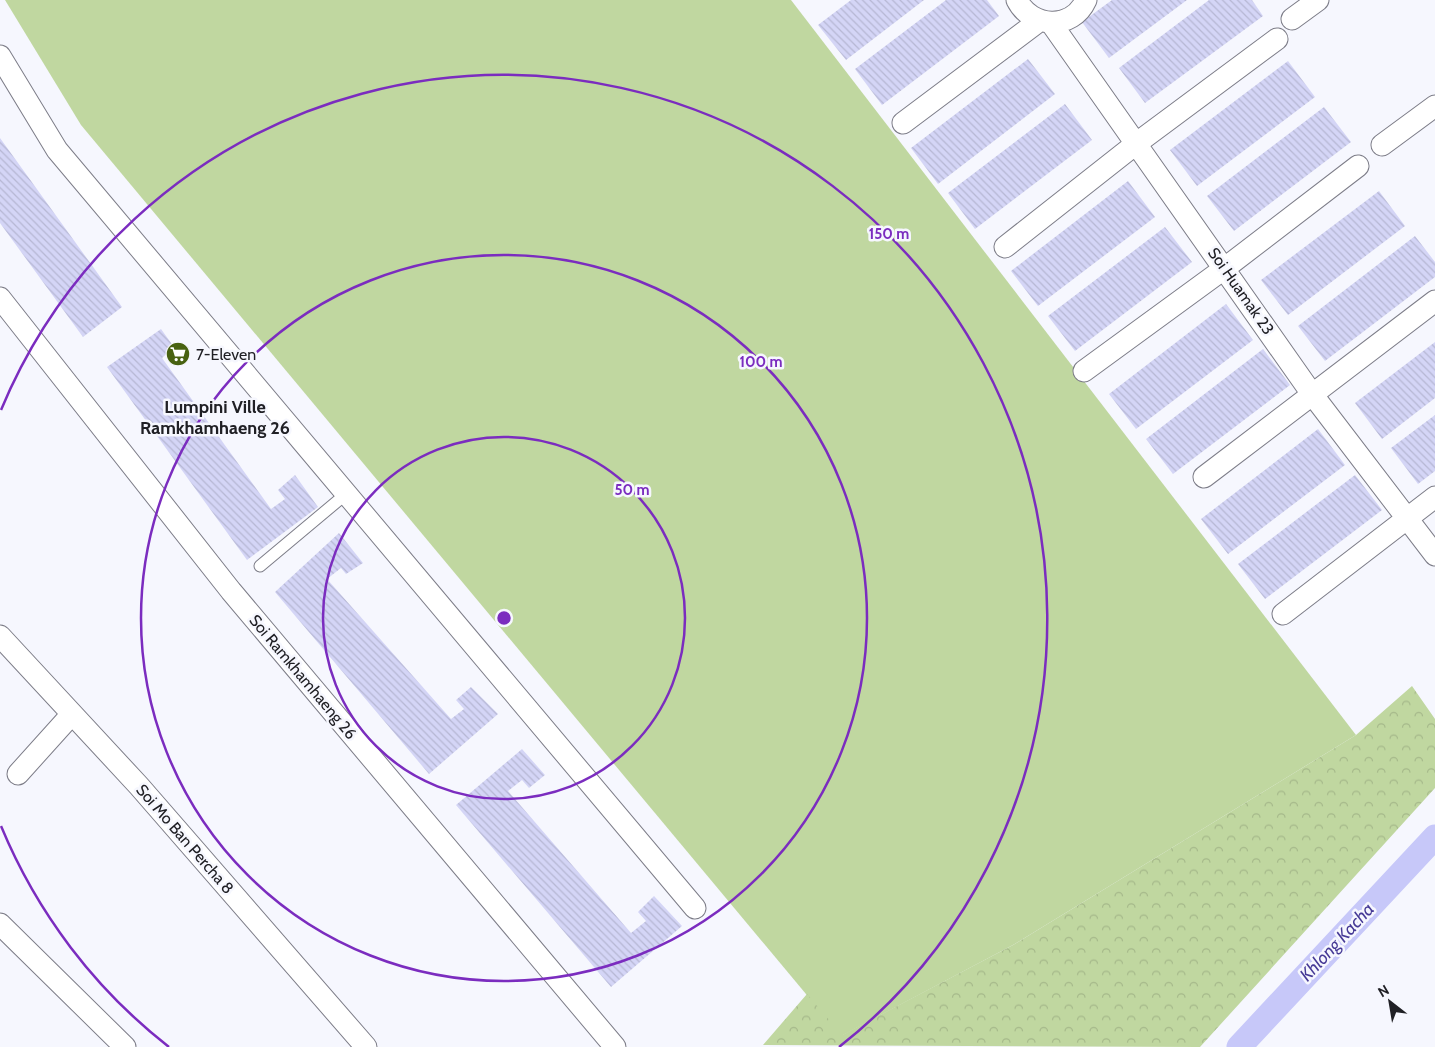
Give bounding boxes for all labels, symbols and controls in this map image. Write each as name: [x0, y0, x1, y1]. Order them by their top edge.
text: 150 m: [869, 225, 909, 243]
street label: Soi Huamak 23: [1204, 244, 1278, 338]
supermarket icon: 7-Eleven: [165, 341, 191, 367]
place label: 7-Eleven: [196, 345, 256, 364]
text: 100 m: [739, 353, 783, 371]
district label: Lumpini Ville Ramkhamhaeng 26: [140, 396, 290, 439]
text: 50 m: [614, 481, 650, 499]
centre of rings: [495, 609, 513, 627]
street label: Soi Ramkhamhaeng 26: [245, 611, 361, 743]
street label: Soi Mo Ban Percha 8: [132, 780, 238, 898]
water label: Khlong Kacha: [1295, 898, 1379, 986]
north arrow: [1365, 977, 1415, 1027]
text: N: [1374, 981, 1392, 1001]

